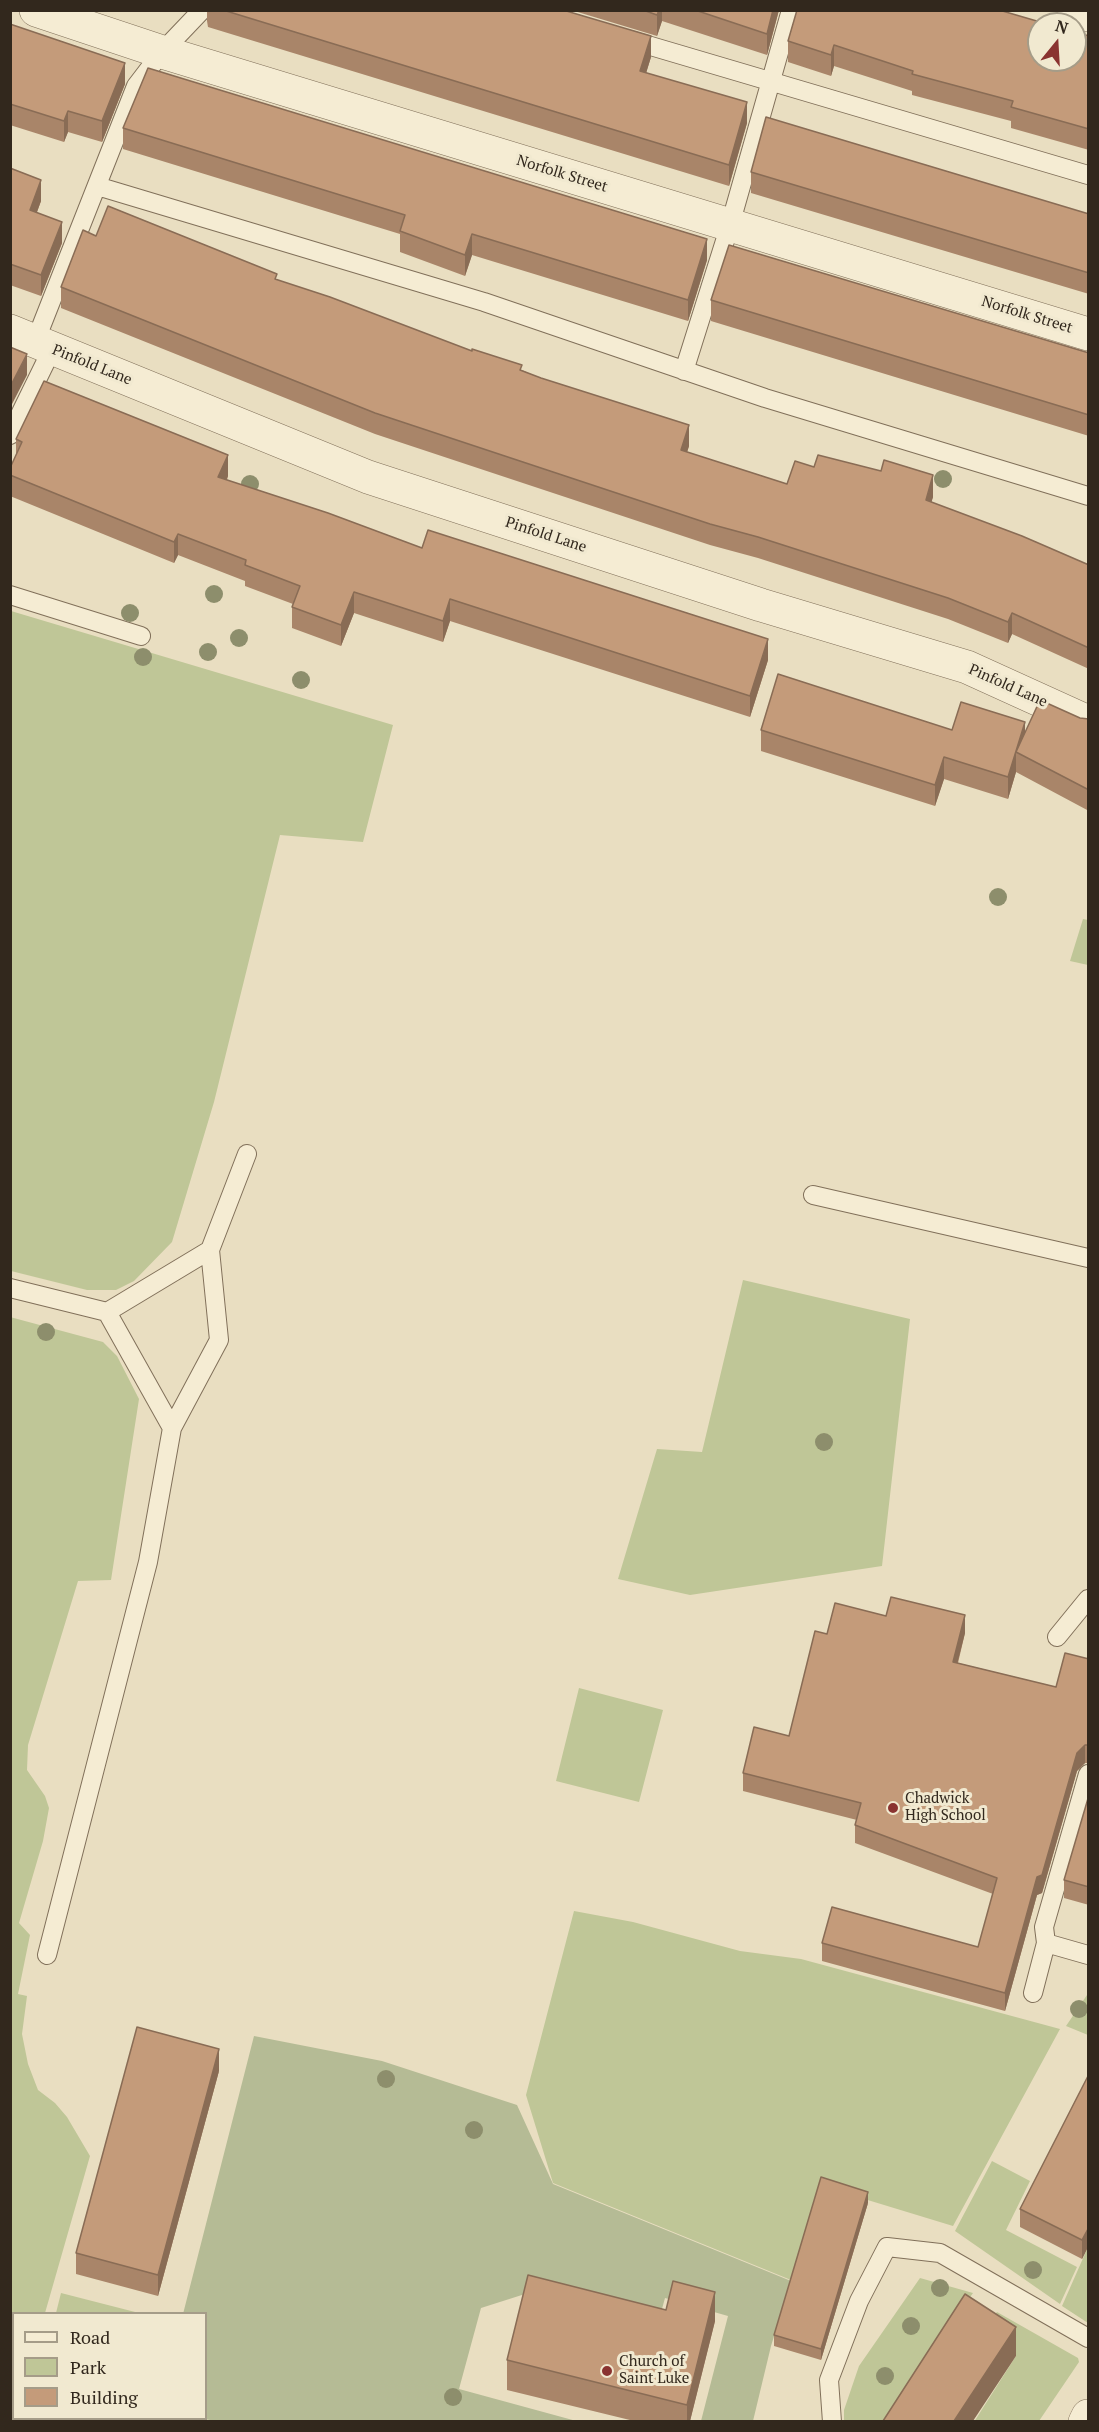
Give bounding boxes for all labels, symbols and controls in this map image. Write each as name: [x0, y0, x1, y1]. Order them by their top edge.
north arrow: [1027, 12, 1087, 72]
text: N: [1053, 14, 1071, 39]
street label: Norfolk Street: [514, 152, 610, 196]
street label: Norfolk Street: [979, 293, 1075, 337]
street label: Pinfold Lane: [50, 341, 134, 389]
street label: Pinfold Lane: [503, 513, 589, 557]
street label: Pinfold Lane: [966, 661, 1050, 711]
place label: Chadwick High School: [905, 1790, 986, 1825]
marker: Chadwick High School: [886, 1801, 900, 1815]
legend: [12, 2312, 207, 2420]
text: Road: [70, 2325, 110, 2349]
place label: Church of Saint Luke: [619, 2353, 689, 2388]
text: Park: [70, 2355, 106, 2379]
marker: Church of Saint Luke: [600, 2364, 614, 2378]
text: Building: [70, 2385, 138, 2409]

